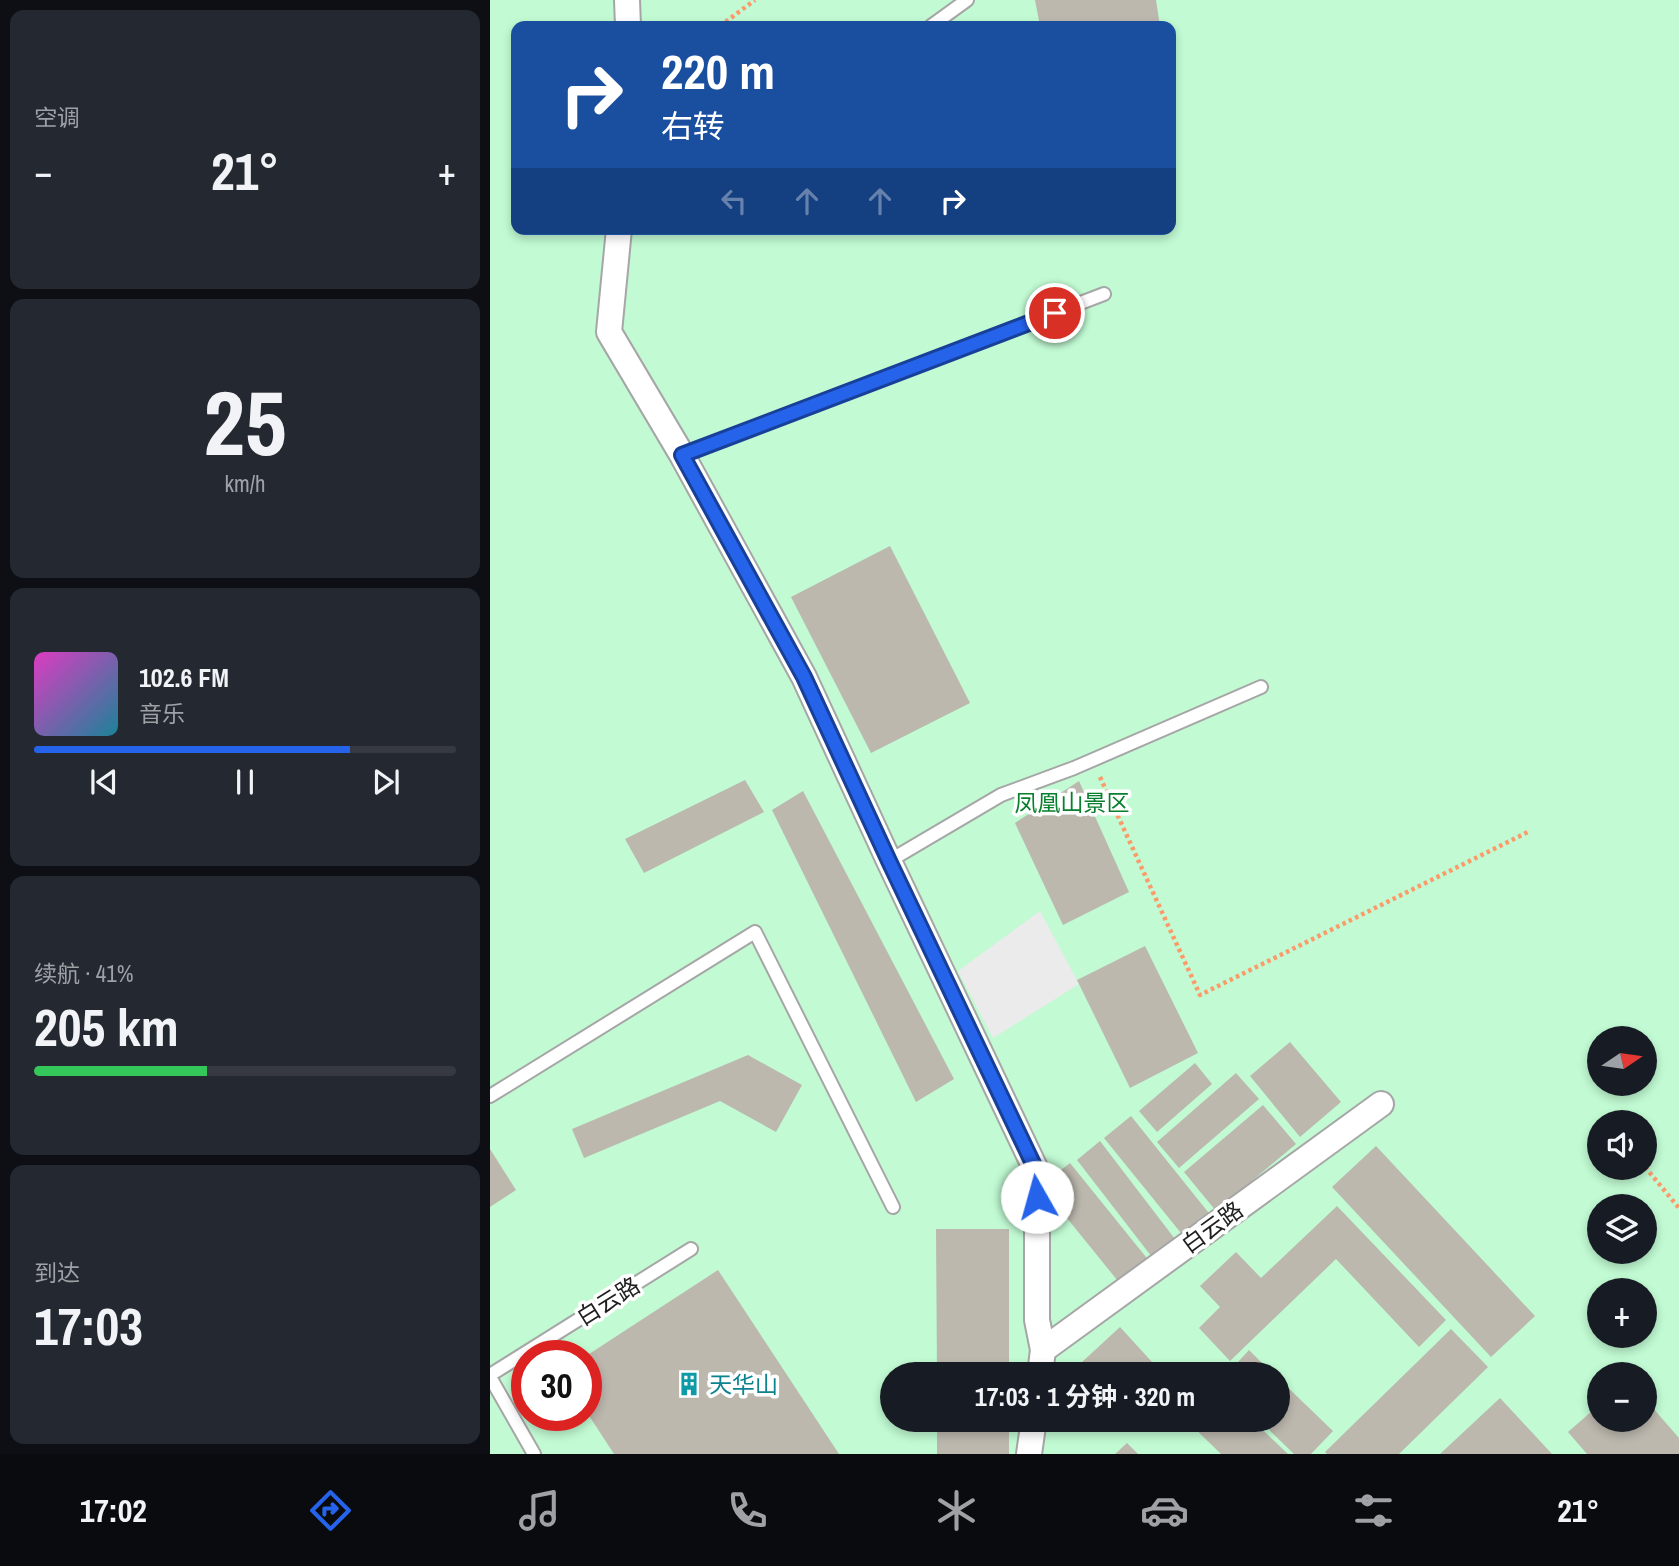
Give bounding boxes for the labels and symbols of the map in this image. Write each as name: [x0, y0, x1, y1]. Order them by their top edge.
pin: [1025, 283, 1085, 343]
park label: 凤凰山景区: [1015, 787, 1130, 818]
north arrow: [1587, 1026, 1657, 1096]
position arrow: [1000, 1160, 1074, 1234]
street label: 白云路: [1175, 1194, 1249, 1260]
street label: 白云路: [571, 1270, 645, 1332]
speed limit sign: 30: [511, 1340, 602, 1431]
place label: 天华山: [709, 1369, 778, 1400]
building icon: 天华山: [675, 1370, 703, 1398]

